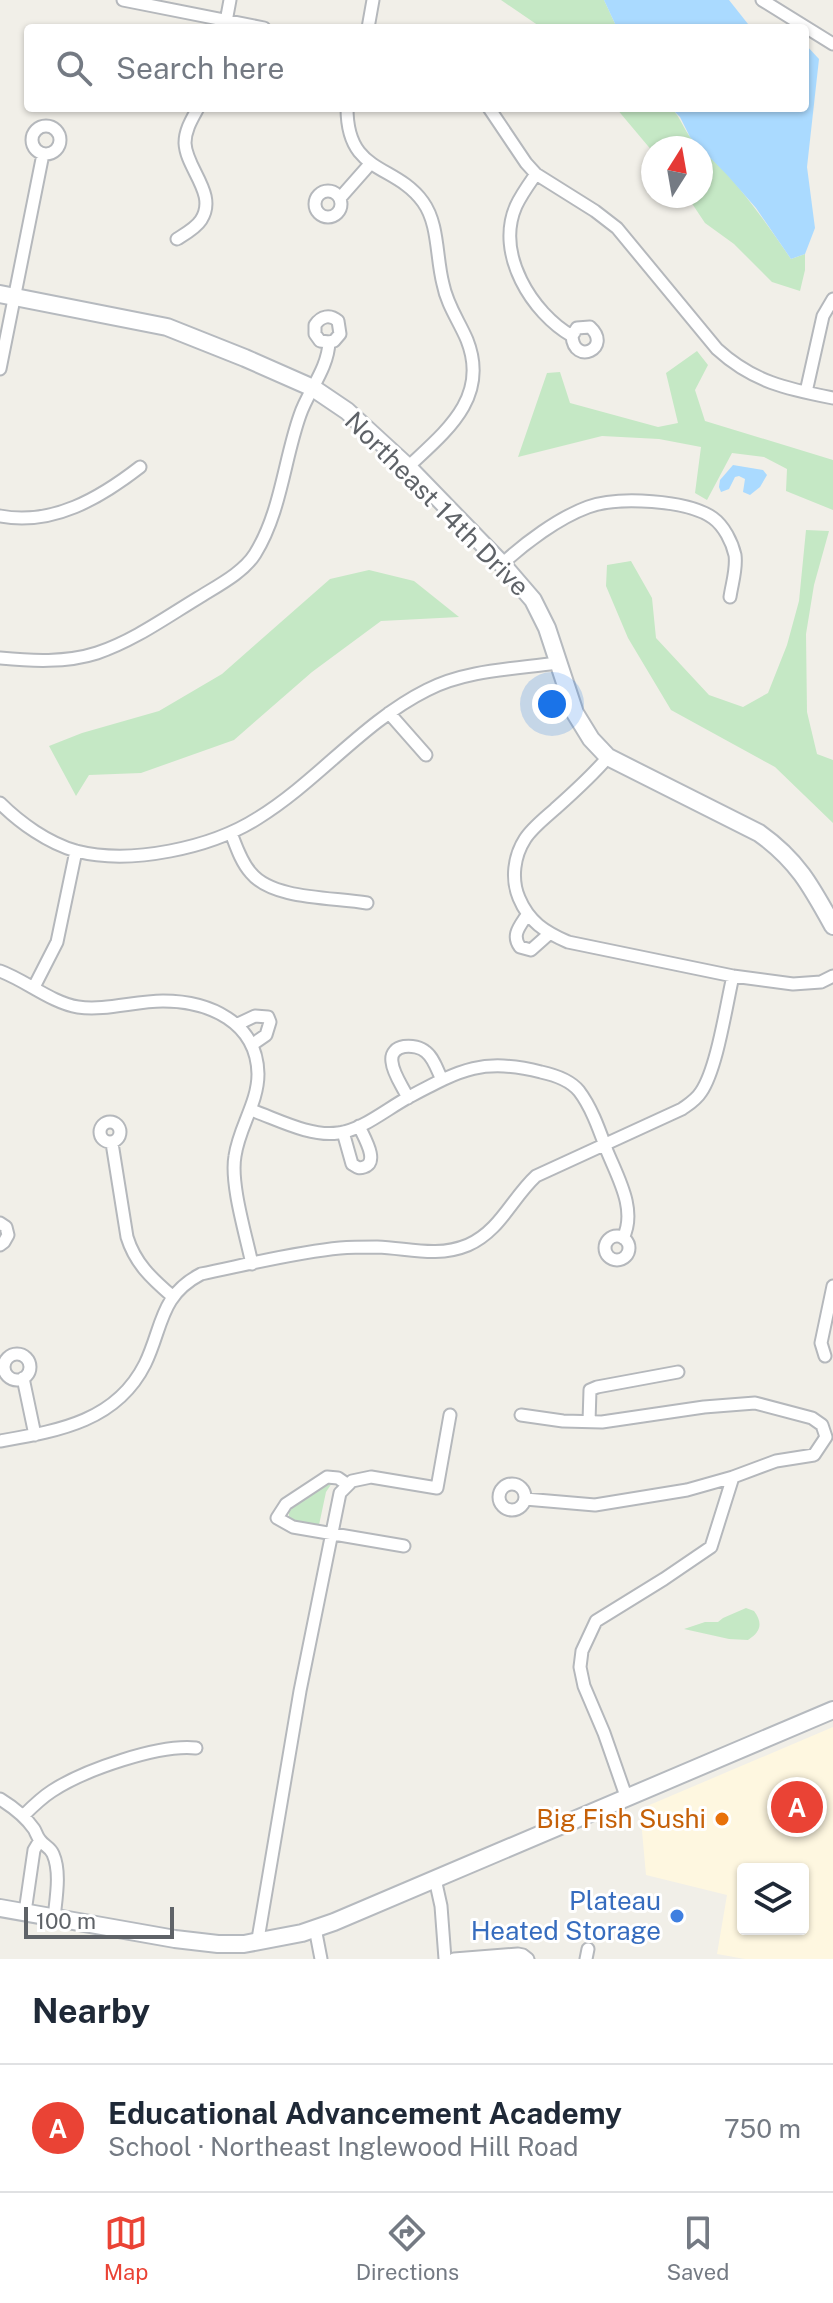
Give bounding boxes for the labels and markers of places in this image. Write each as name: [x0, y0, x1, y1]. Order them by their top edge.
pin: A: [771, 1777, 823, 1837]
place label: Big Fish Sushi: [536, 1803, 706, 1834]
marker: Big Fish Sushi: [713, 1810, 731, 1828]
place label: Plateau Heated Storage: [471, 1885, 661, 1946]
marker: Plateau Heated Storage: [668, 1907, 686, 1925]

